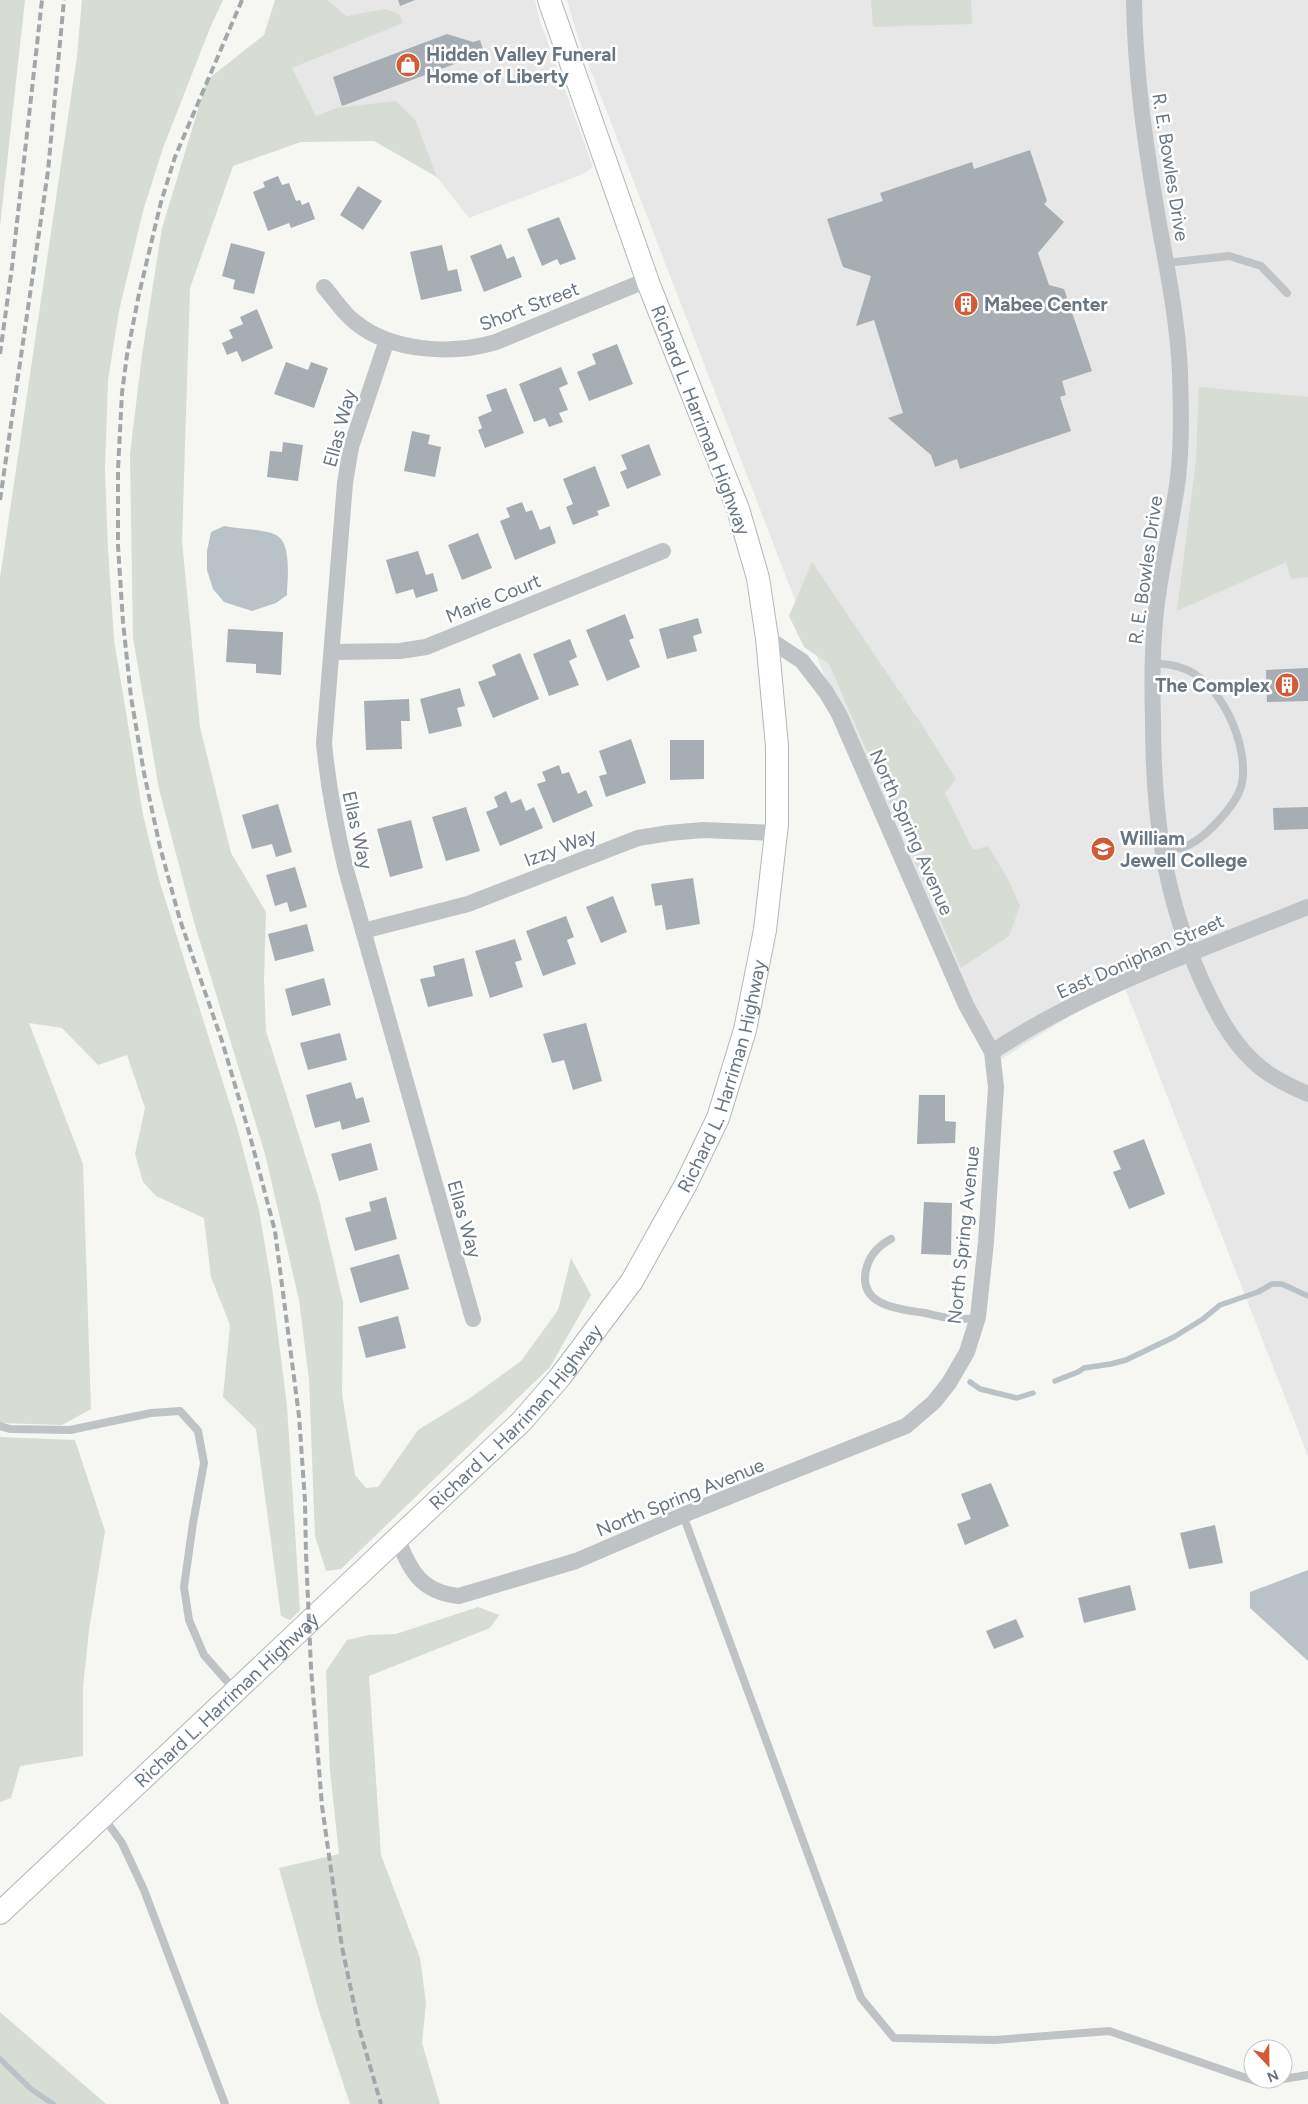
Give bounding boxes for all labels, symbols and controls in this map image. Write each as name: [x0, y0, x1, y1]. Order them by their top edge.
place label: Hidden Valley Funeral Home of Liberty: [426, 43, 616, 88]
shop icon: Hidden Valley Funeral Home of Liberty: [395, 52, 421, 78]
street label: R. E. Bowles Drive: [1147, 91, 1194, 243]
street label: Short Street: [476, 277, 582, 336]
building icon: Mabee Center: [953, 291, 979, 317]
place label: Mabee Center: [984, 293, 1108, 316]
street label: Richard L. Harriman Highway: [646, 302, 755, 538]
street label: Ellas Way: [318, 387, 361, 470]
street label: R. E. Bowles Drive: [1124, 494, 1167, 646]
street label: Marie Court: [442, 569, 544, 628]
building icon: The Complex: [1274, 672, 1300, 698]
place label: The Complex: [1155, 674, 1270, 697]
street label: North Spring Avenue: [865, 746, 958, 919]
street label: Ellas Way: [337, 789, 378, 872]
street label: Izzy Way: [521, 823, 600, 872]
place label: William Jewell College: [1120, 827, 1248, 872]
school or university icon: William Jewell College: [1090, 836, 1116, 862]
street label: East Doniphan Street: [1053, 909, 1227, 1004]
street label: Richard L. Harriman Highway: [673, 958, 771, 1197]
street label: North Spring Avenue: [943, 1145, 984, 1325]
street label: Ellas Way: [442, 1178, 487, 1261]
street label: Richard L. Harriman Highway: [424, 1320, 607, 1515]
street label: North Spring Avenue: [593, 1453, 768, 1542]
street label: Richard L. Harriman Highway: [130, 1608, 324, 1792]
north arrow: [1243, 2039, 1293, 2089]
text: N: [1264, 2066, 1281, 2085]

